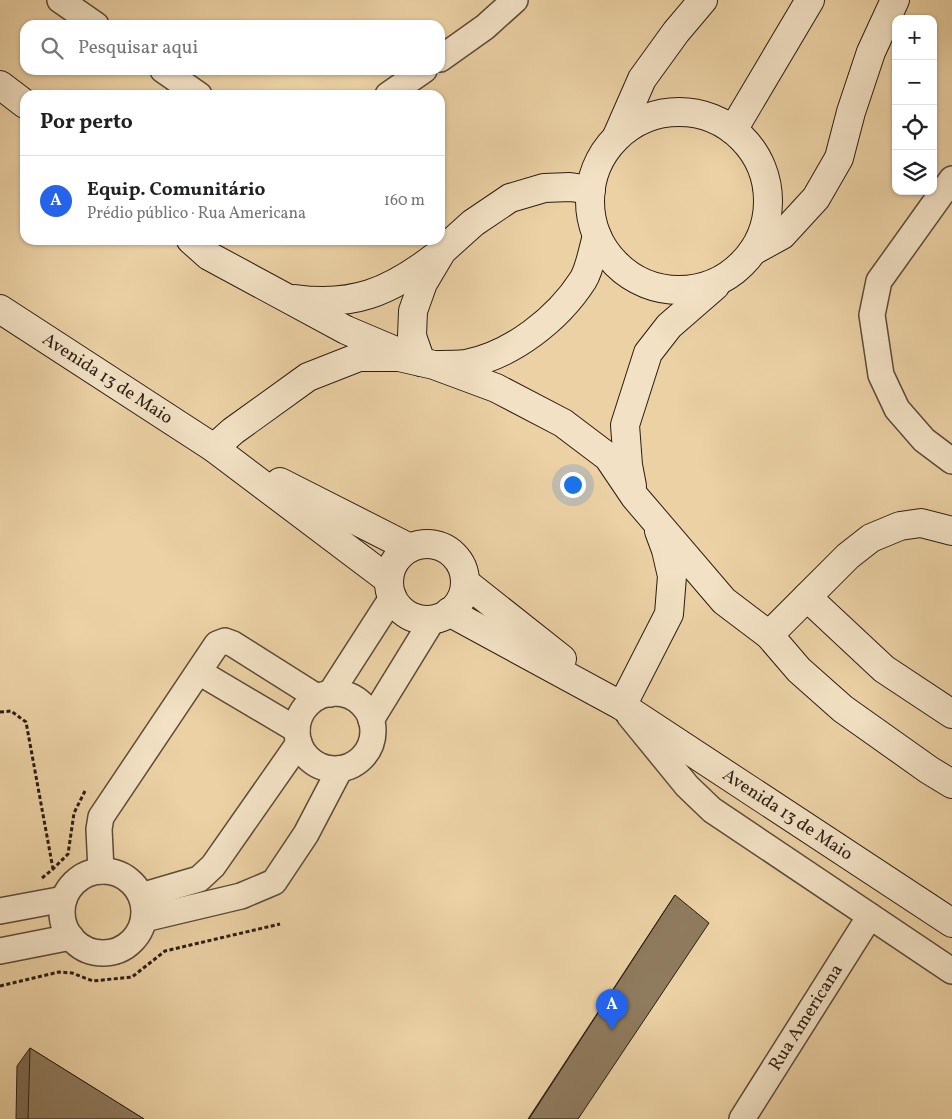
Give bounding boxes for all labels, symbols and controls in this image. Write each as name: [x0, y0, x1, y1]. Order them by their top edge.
map controls: [892, 15, 937, 195]
button: +: [892, 15, 937, 60]
search box: [20, 20, 445, 75]
icon: search: [38, 34, 66, 62]
text: Pesquisar aqui: [78, 35, 198, 61]
button: −: [892, 60, 937, 105]
button: locate: [892, 105, 937, 150]
text: Por perto: [40, 108, 133, 137]
button: layers: [892, 150, 937, 195]
text: Equip. Comunitário: [87, 177, 265, 203]
text: A: [50, 190, 62, 212]
text: 160 m: [384, 190, 425, 212]
text: Prédio público · Rua Americana: [87, 203, 306, 225]
street label: Avenida 13 de Maio: [37, 327, 178, 430]
your location: [560, 472, 586, 498]
street label: Avenida 13 de Maio: [717, 763, 858, 867]
street label: Rua Americana: [763, 959, 849, 1076]
pin: A: [596, 989, 628, 1030]

